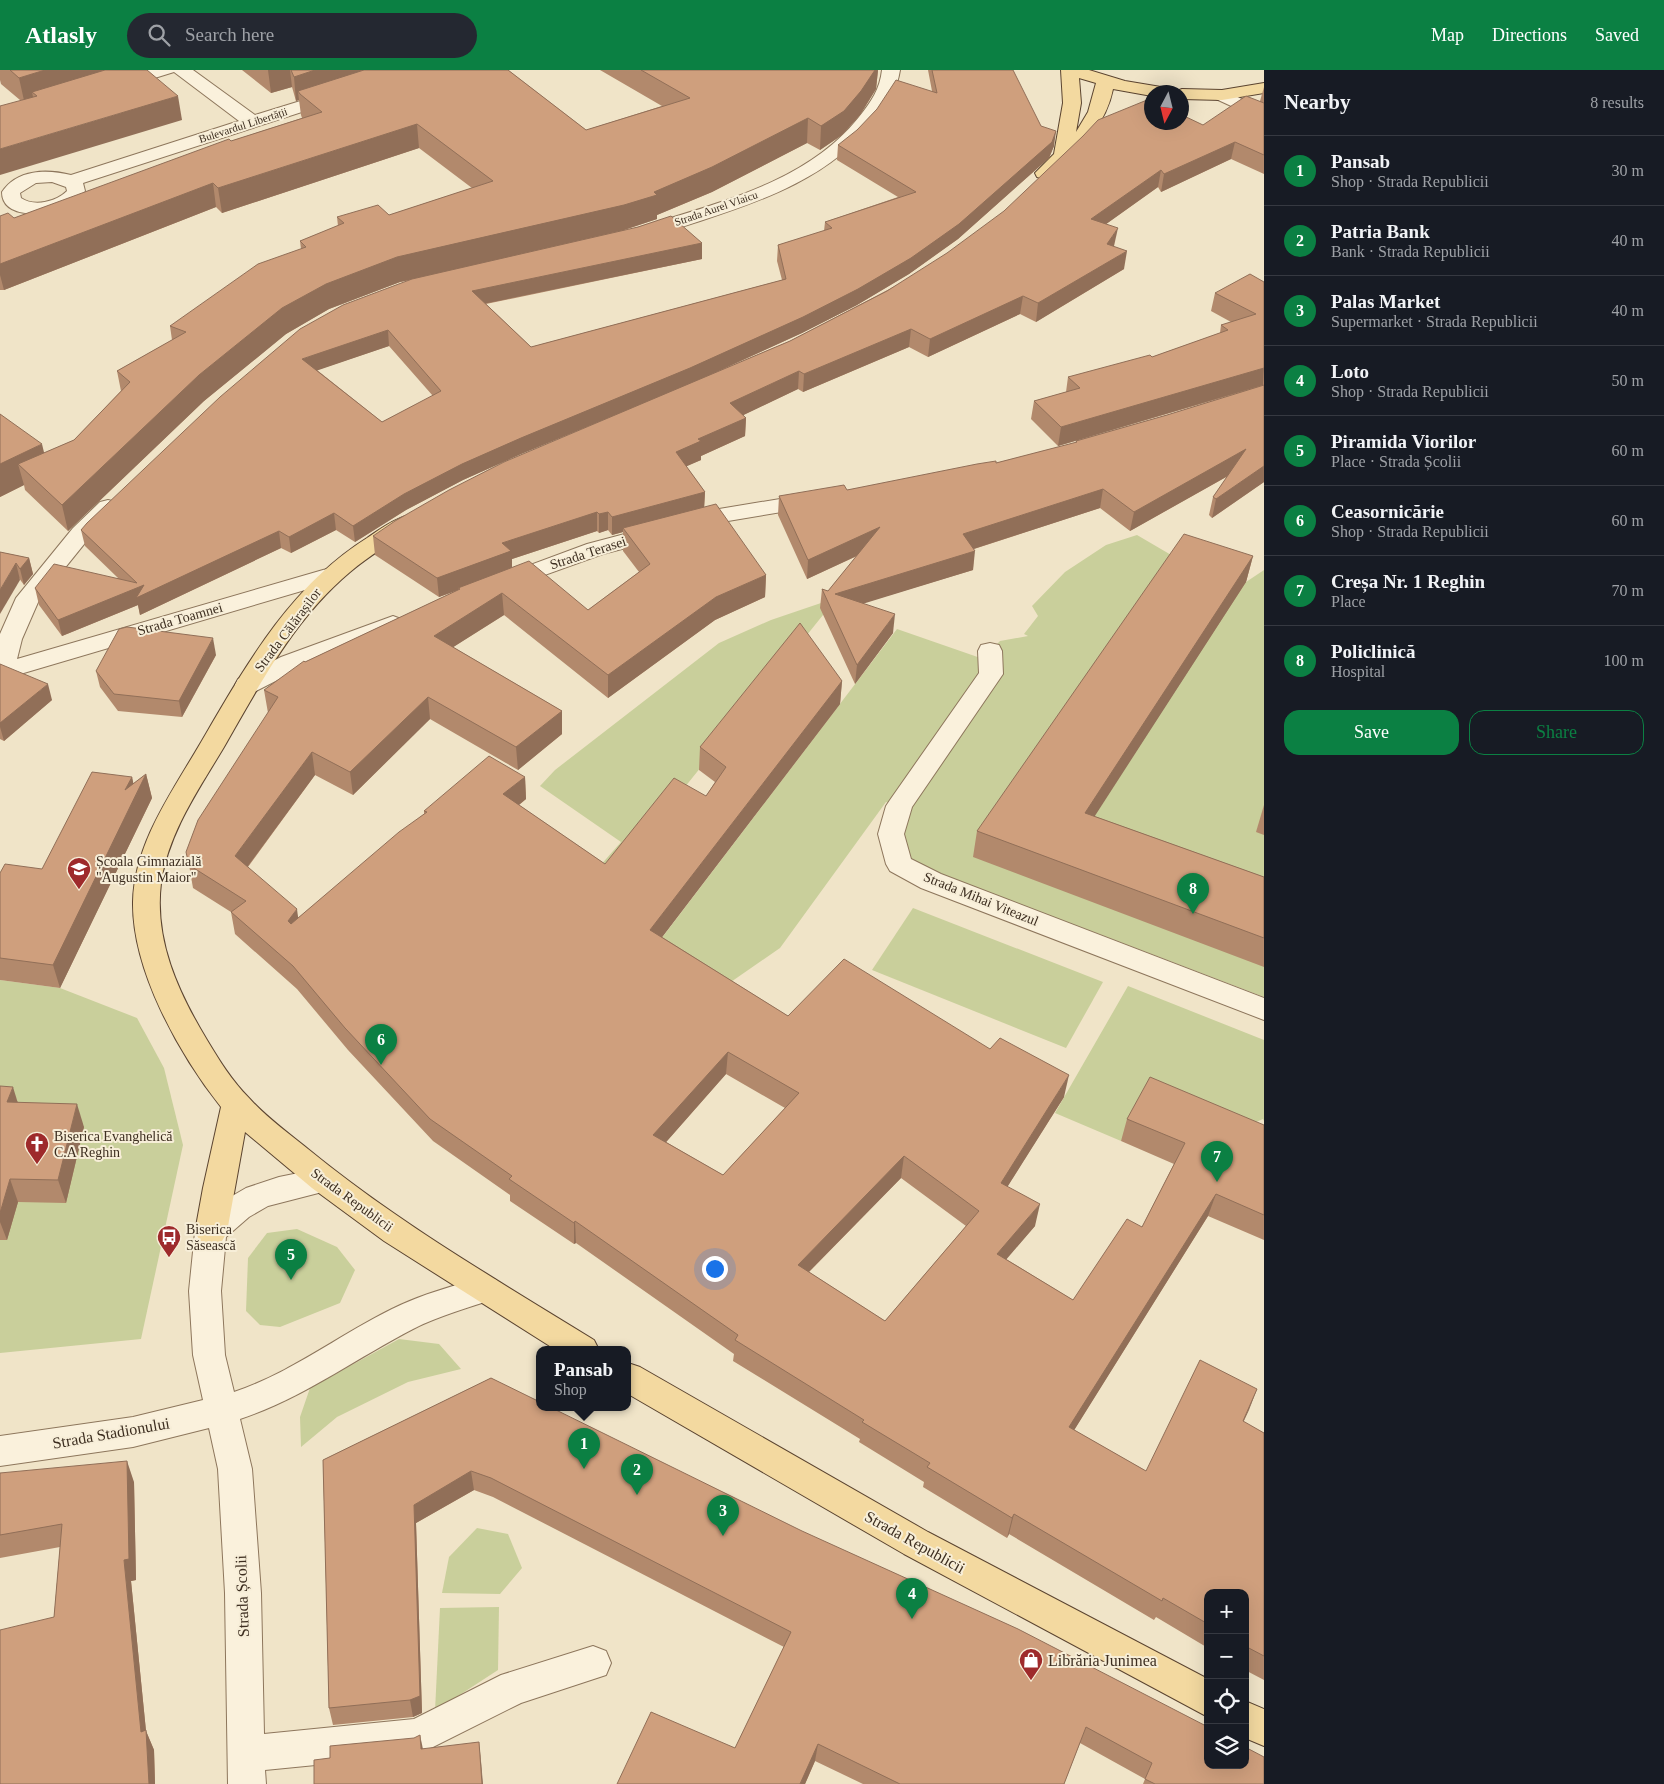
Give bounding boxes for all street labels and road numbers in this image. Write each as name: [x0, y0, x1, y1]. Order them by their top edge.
street label: Bulevardul Libertății: [197, 105, 289, 145]
street label: Strada Aurel Vlaicu: [673, 188, 760, 228]
street label: Strada Terasei: [548, 534, 628, 572]
street label: Strada Călărașilor: [252, 585, 325, 675]
street label: Strada Toamnei: [136, 600, 224, 638]
street label: Strada Mihai Viteazul: [921, 869, 1041, 929]
street label: Strada Republicii: [308, 1165, 396, 1235]
street label: Strada Stadionului: [51, 1414, 171, 1452]
street label: Strada Republicii: [862, 1508, 968, 1578]
street label: Strada Școlii: [232, 1554, 253, 1637]

